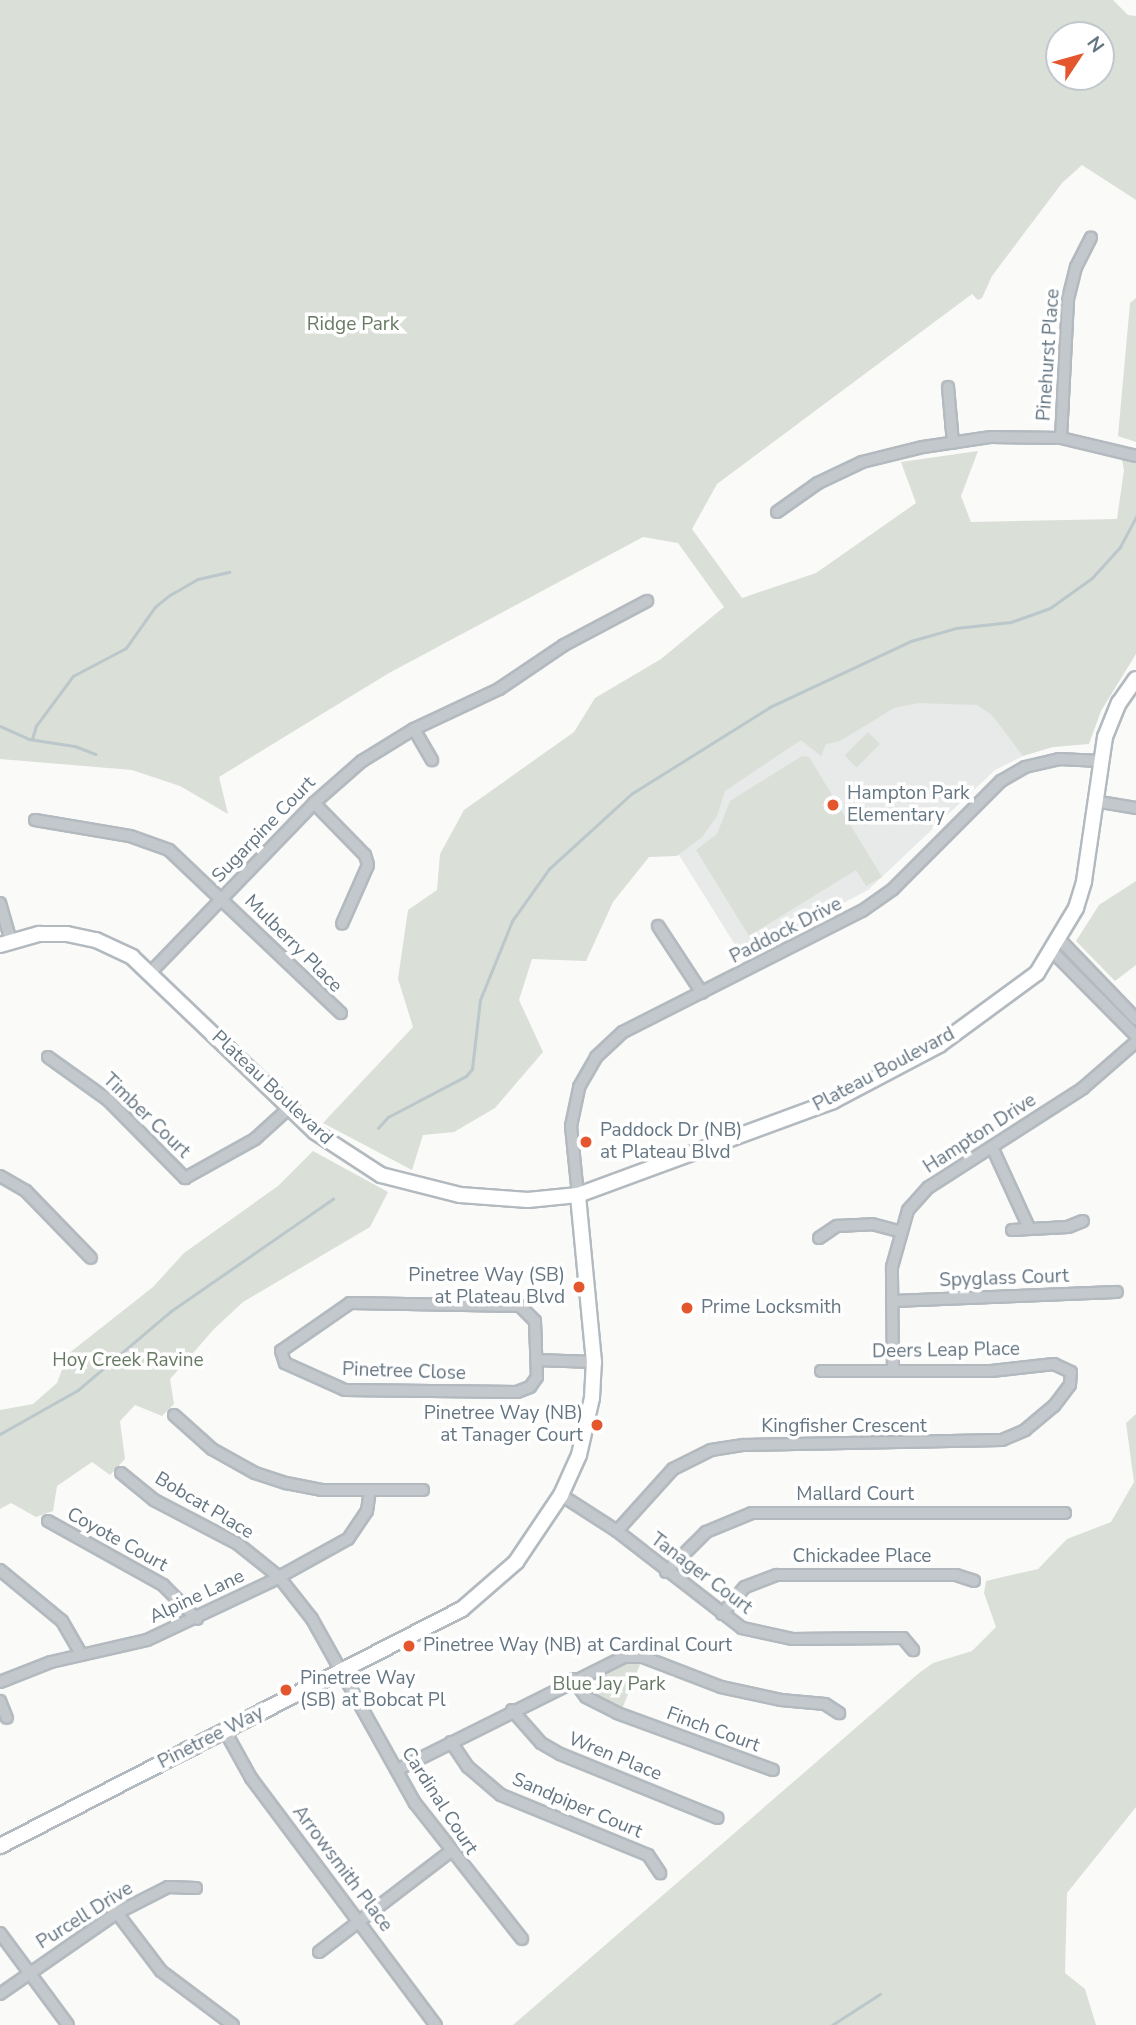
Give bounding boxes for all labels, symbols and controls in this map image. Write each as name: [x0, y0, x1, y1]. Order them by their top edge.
north arrow: [1045, 21, 1115, 91]
text: N: [1081, 31, 1110, 58]
street label: Pinehurst Place: [1033, 288, 1065, 422]
park label: Ridge Park: [307, 314, 399, 336]
street label: Sugarpine Court: [208, 772, 320, 888]
place label: Hampton Park Elementary: [847, 783, 970, 827]
marker: Hampton Park Elementary: [825, 797, 841, 813]
street label: Mulberry Place: [239, 890, 347, 998]
street label: Paddock Drive: [726, 893, 846, 969]
street label: Plateau Boulevard: [809, 1023, 959, 1117]
street label: Plateau Boulevard: [207, 1026, 337, 1150]
street label: Timber Court: [98, 1069, 194, 1163]
street label: Hampton Drive: [919, 1089, 1041, 1179]
place label: Paddock Dr (NB) at Plateau Blvd: [600, 1120, 742, 1164]
marker: Paddock Dr (NB) at Plateau Blvd: [578, 1134, 594, 1150]
place label: Pinetree Way (SB) at Plateau Blvd: [408, 1265, 565, 1309]
street label: Spyglass Court: [939, 1265, 1069, 1293]
marker: Pinetree Way (SB) at Plateau Blvd: [571, 1279, 587, 1295]
place label: Prime Locksmith: [701, 1297, 841, 1319]
marker: Prime Locksmith: [679, 1300, 695, 1316]
street label: Deers Leap Place: [872, 1338, 1020, 1364]
park label: Hoy Creek Ravine: [52, 1350, 204, 1372]
street label: Pinetree Close: [342, 1358, 466, 1386]
place label: Pinetree Way (NB) at Tanager Court: [424, 1403, 583, 1447]
street label: Kingfisher Crescent: [761, 1416, 927, 1438]
marker: Pinetree Way (NB) at Tanager Court: [589, 1417, 605, 1433]
street label: Bobcat Place: [150, 1468, 258, 1544]
street label: Mallard Court: [796, 1484, 914, 1506]
street label: Coyote Court: [63, 1503, 171, 1577]
street label: Tanager Court: [646, 1528, 756, 1620]
street label: Chickadee Place: [793, 1546, 931, 1568]
street label: Alpine Lane: [146, 1565, 248, 1629]
place label: Pinetree Way (NB) at Cardinal Court: [423, 1635, 732, 1657]
marker: Pinetree Way (NB) at Cardinal Court: [401, 1638, 417, 1654]
place label: Pinetree Way (SB) at Bobcat Pl: [300, 1668, 446, 1712]
park label: Blue Jay Park: [553, 1674, 665, 1696]
marker: Pinetree Way (SB) at Bobcat Pl: [278, 1682, 294, 1698]
street label: Pinetree Way: [154, 1702, 268, 1774]
street label: Finch Court: [663, 1703, 763, 1757]
street label: Wren Place: [565, 1728, 665, 1786]
street label: Cardinal Court: [396, 1743, 482, 1859]
street label: Sandpiper Court: [508, 1768, 646, 1844]
street label: Arrowsmith Place: [287, 1801, 397, 1937]
street label: Purcell Drive: [33, 1877, 137, 1955]

